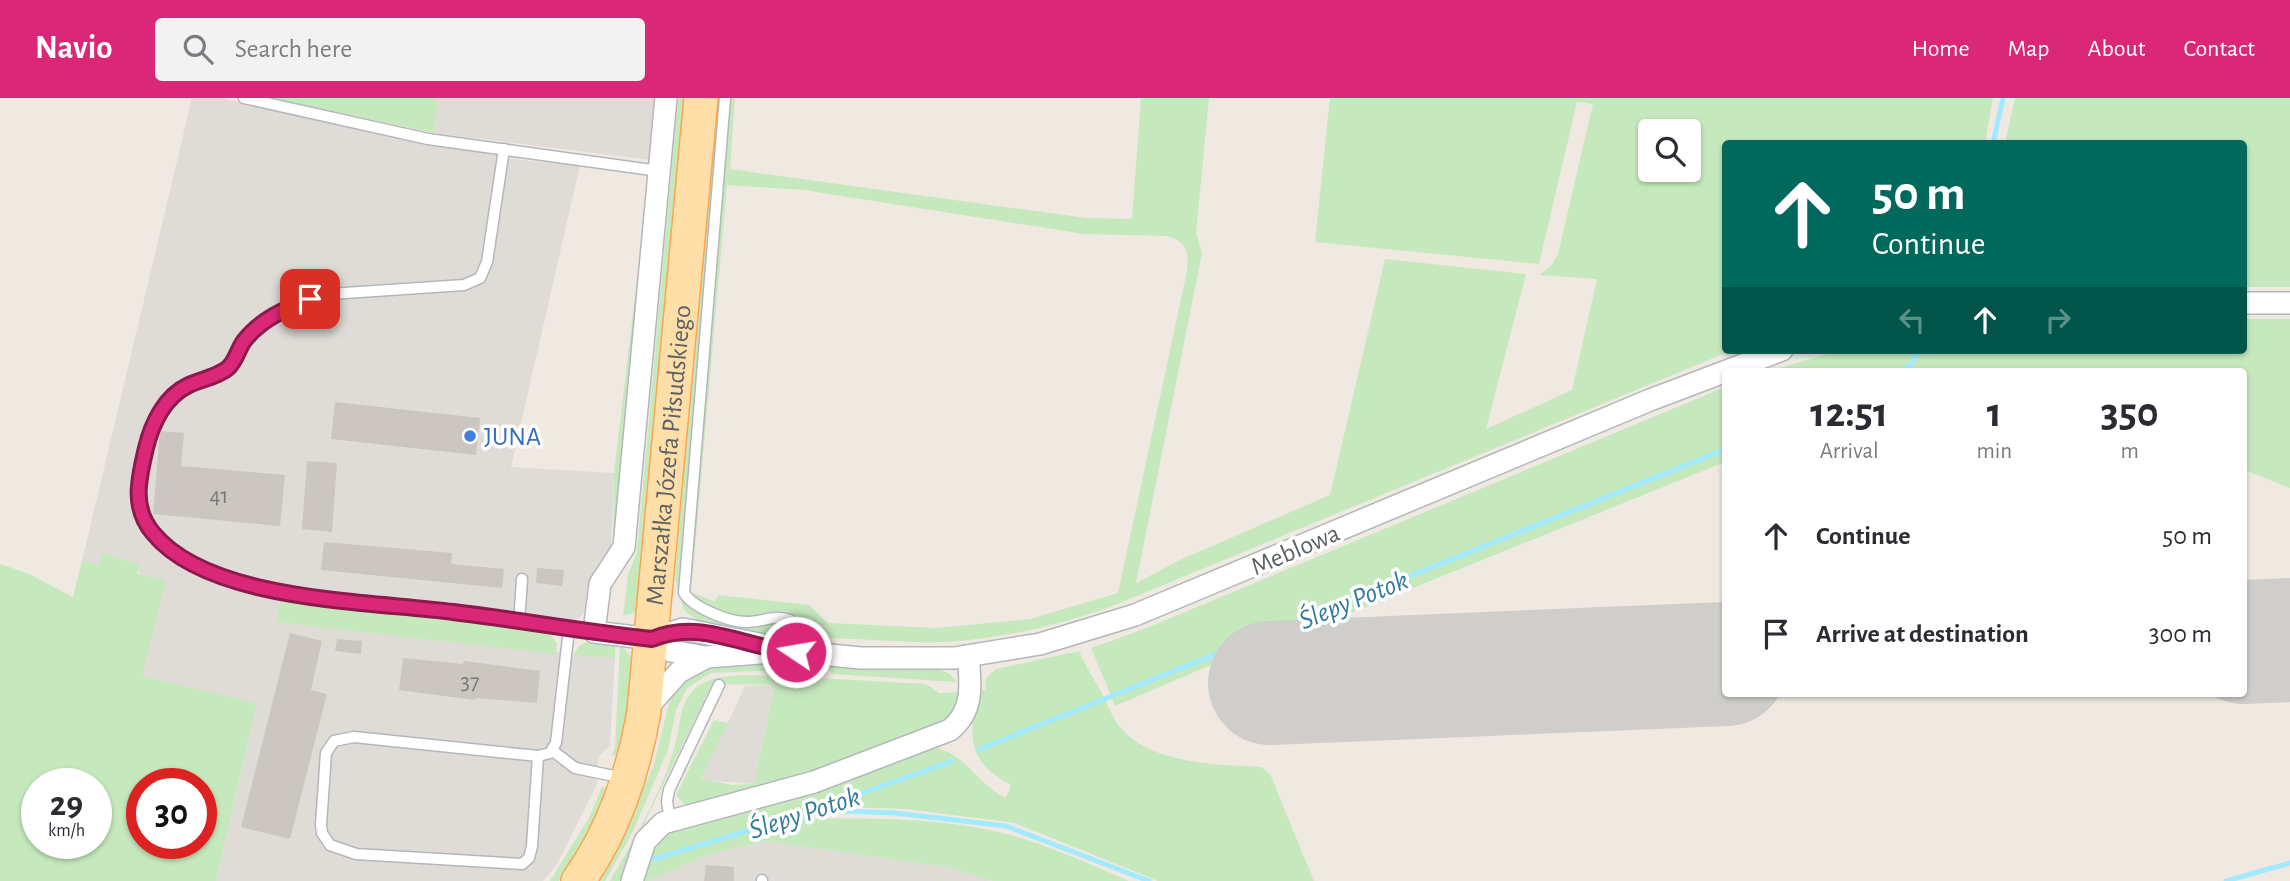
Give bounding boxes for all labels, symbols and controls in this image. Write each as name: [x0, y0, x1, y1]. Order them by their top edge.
search box: [155, 18, 645, 81]
icon: search: [179, 30, 217, 68]
text: Navio: [35, 32, 113, 65]
text: Search here: [235, 36, 352, 62]
text: Home: [1912, 37, 1970, 61]
text: Map: [2008, 37, 2050, 61]
text: About: [2088, 37, 2145, 61]
text: Contact: [2183, 37, 2255, 61]
map controls: [1638, 119, 1701, 182]
button: search: [1638, 119, 1701, 182]
icon: ahead: [1757, 168, 1848, 259]
text: 50 m: [1872, 170, 1966, 219]
text: Continue: [1872, 228, 1985, 260]
pin: [280, 269, 340, 329]
icon: arrive: [291, 280, 329, 318]
icon: left: [1893, 301, 1931, 339]
icon: ahead: [1966, 301, 2004, 339]
icon: right: [2039, 301, 2077, 339]
street label: Marszałka Józefa Piłsudskiego: [642, 304, 696, 606]
text: 12:51: [1810, 392, 1888, 434]
text: 1: [1987, 392, 2002, 434]
text: 350: [2101, 392, 2159, 434]
place label: JUNA: [484, 424, 541, 450]
marker: JUNA: [462, 428, 478, 444]
text: Arrival: [1820, 440, 1879, 463]
text: min: [1976, 440, 2012, 463]
text: m: [2120, 440, 2139, 463]
house number: 41: [210, 485, 228, 508]
icon: ahead: [1757, 517, 1795, 555]
street label: Meblowa: [1247, 520, 1343, 580]
text: Continue: [1816, 523, 1911, 549]
text: 50 m: [2162, 523, 2212, 549]
water label: Ślepy Potok: [1294, 564, 1412, 635]
position arrow: [759, 615, 833, 689]
icon: arrive: [1757, 615, 1795, 653]
text: Arrive at destination: [1816, 621, 2029, 647]
text: 300 m: [2149, 621, 2212, 647]
house number: 37: [460, 671, 480, 694]
speed limit sign: 30: [126, 768, 217, 859]
water label: Ślepy Potok: [745, 780, 864, 845]
text: 29: [50, 787, 83, 822]
text: km/h: [48, 822, 85, 840]

